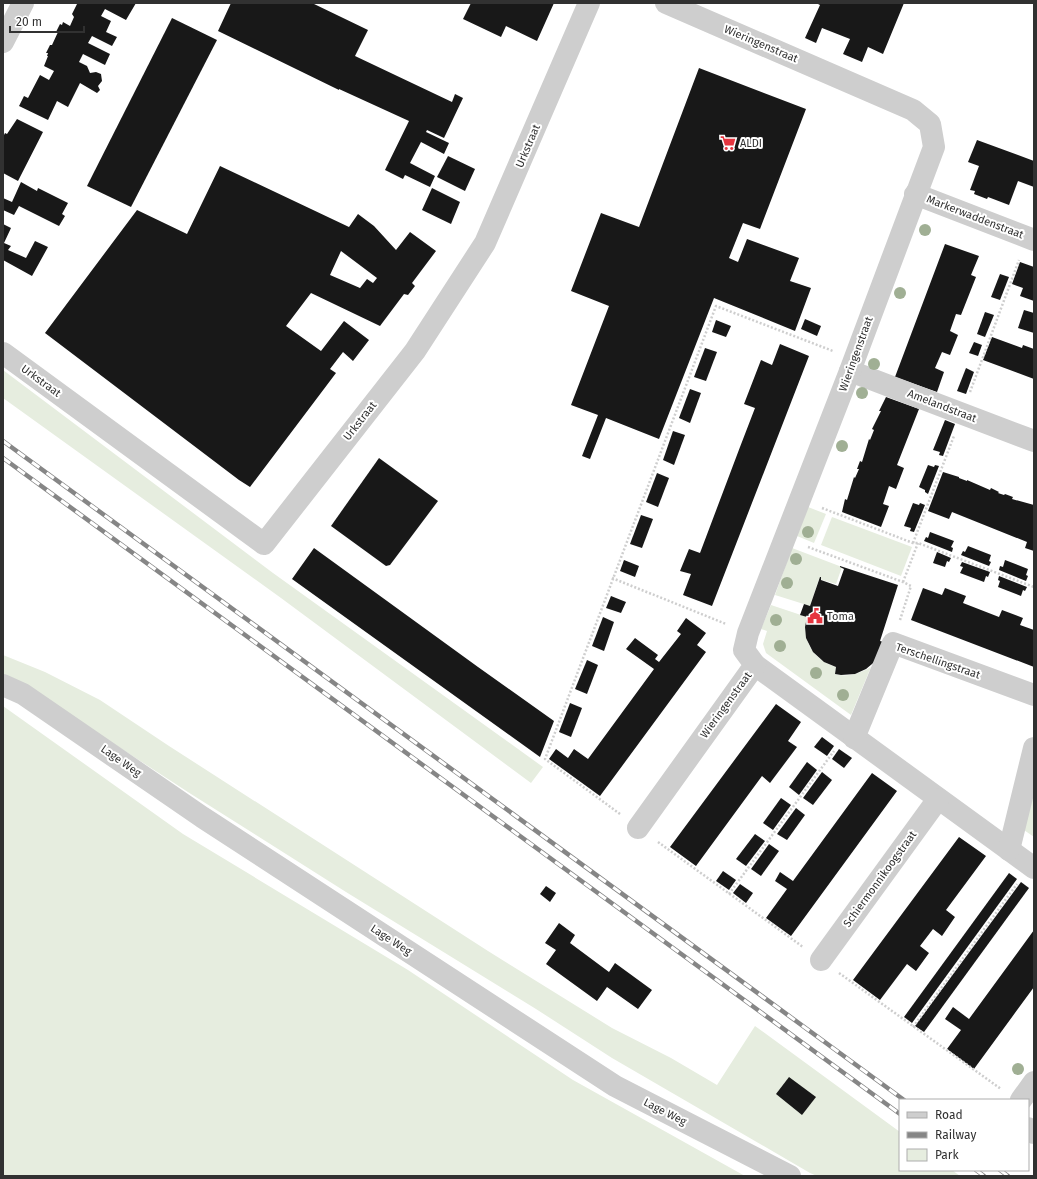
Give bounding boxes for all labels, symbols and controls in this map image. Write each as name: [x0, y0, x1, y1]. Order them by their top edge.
scale bar: [10, 8, 84, 34]
text: 20 m: [16, 15, 42, 29]
street label: Wieringenstraat: [722, 23, 800, 65]
street label: Urkstraat: [513, 122, 543, 170]
supermarket icon: ALDI: [719, 134, 737, 152]
place label: ALDI: [740, 137, 762, 150]
street label: Markerwaddenstraat: [925, 193, 1025, 241]
street label: Wieringenstraat: [836, 315, 876, 393]
street label: Urkstraat: [19, 362, 63, 400]
street label: Amelandstraat: [906, 387, 978, 425]
street label: Urkstraat: [341, 399, 379, 443]
public building icon: Toma: [806, 607, 824, 625]
place label: Toma: [827, 610, 854, 623]
street label: Terschellingstraat: [894, 640, 982, 682]
street label: Wieringenstraat: [698, 669, 754, 741]
street label: Lage Weg: [98, 742, 144, 780]
street label: Schiermonnikoogstraat: [841, 828, 919, 930]
street label: Lage Weg: [368, 922, 414, 958]
street label: Lage Weg: [641, 1096, 689, 1128]
legend: [899, 1099, 1029, 1171]
text: Road: [935, 1108, 963, 1122]
text: Railway: [935, 1128, 976, 1142]
text: Park: [935, 1148, 959, 1162]

